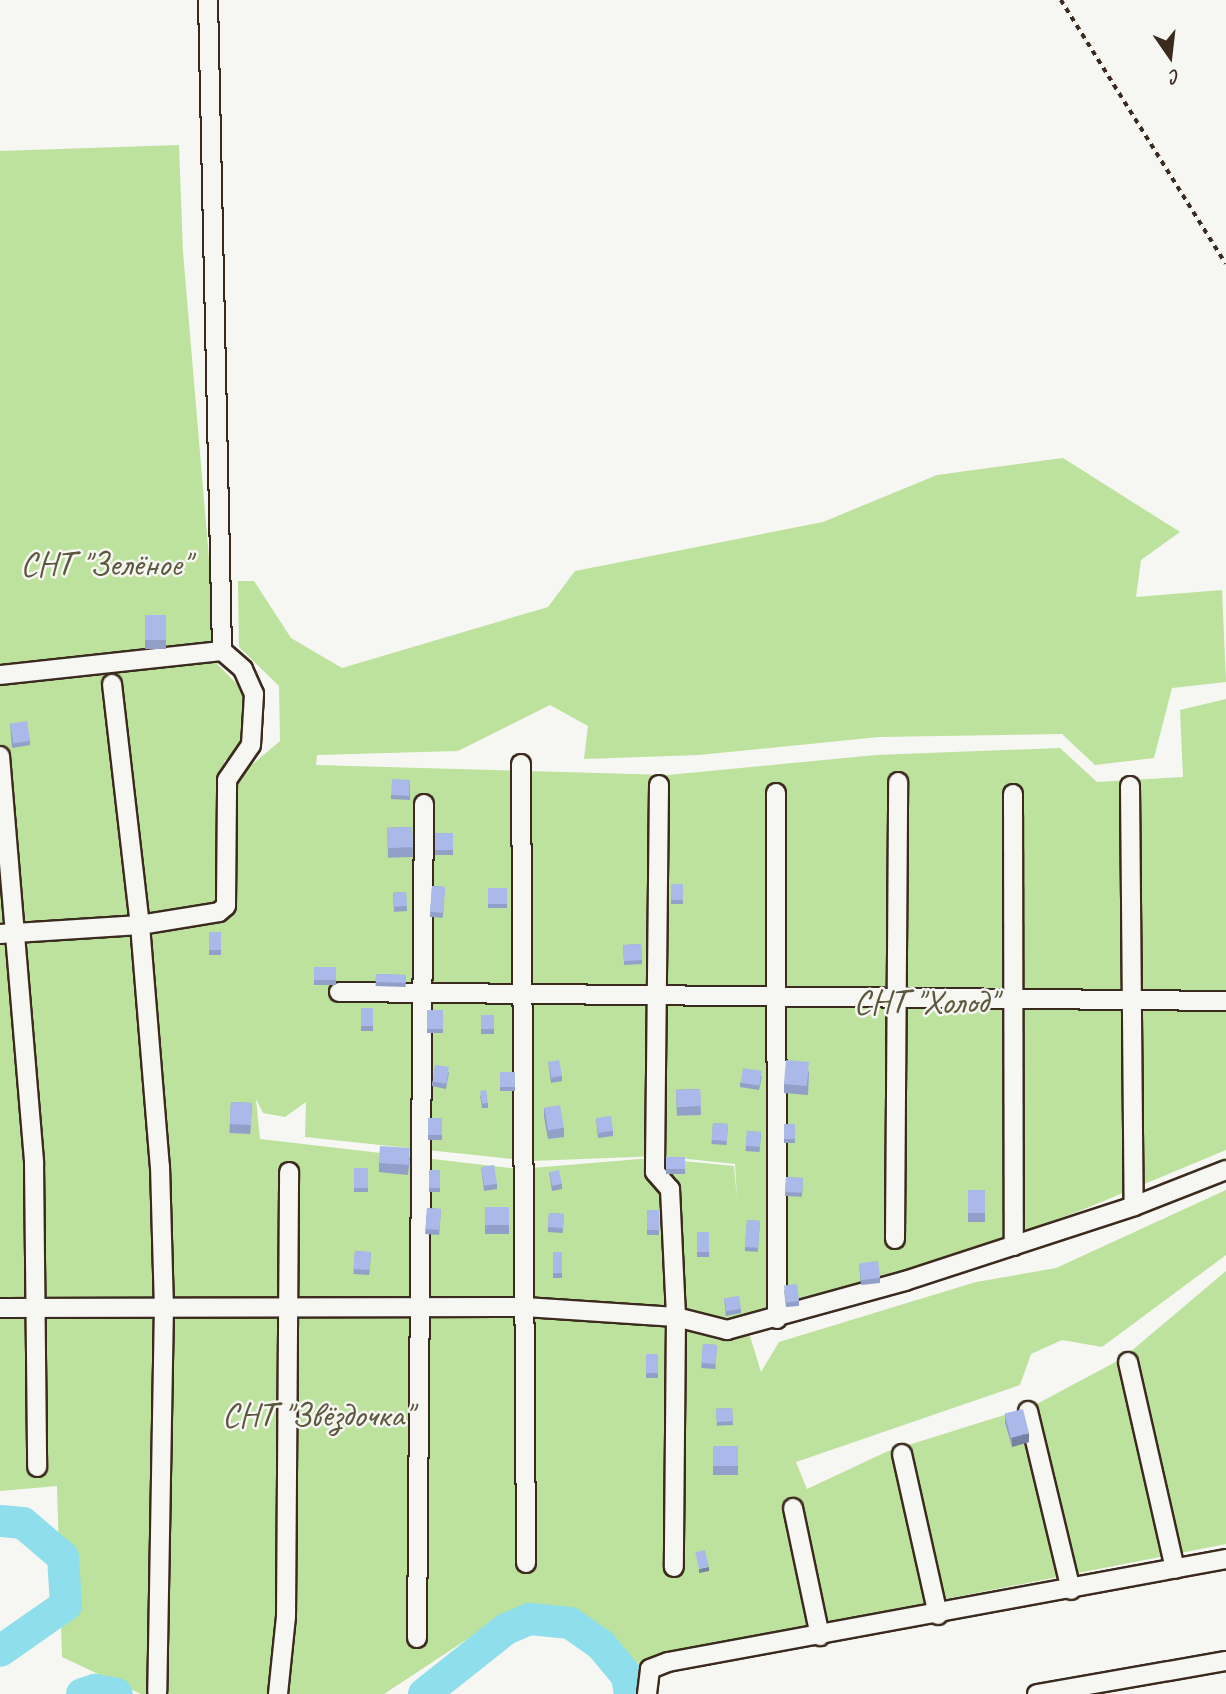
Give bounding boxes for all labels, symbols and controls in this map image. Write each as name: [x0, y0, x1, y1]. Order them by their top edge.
north arrow: [1135, 21, 1205, 91]
text: С: [1168, 64, 1183, 89]
park label: СНТ "Зелёное": [20, 543, 190, 585]
park label: СНТ "Холод": [854, 981, 996, 1023]
park label: СНТ "Звёздочка": [222, 1394, 412, 1436]

